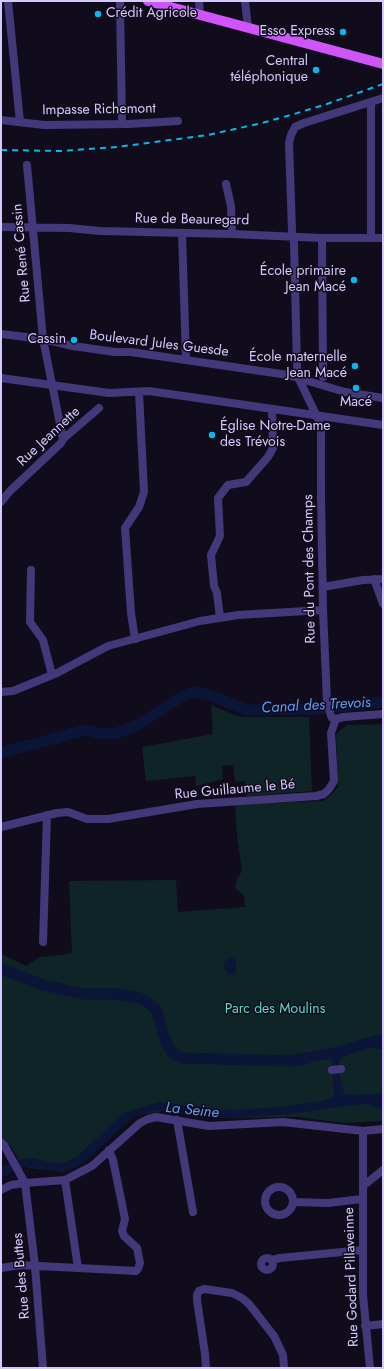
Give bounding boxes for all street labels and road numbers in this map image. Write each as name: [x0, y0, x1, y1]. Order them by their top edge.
street label: Impasse Richemont: [42, 101, 156, 119]
street label: Rue René Cassin: [9, 203, 35, 303]
street label: Rue de Beauregard: [135, 211, 249, 229]
street label: Boulevard Jules Guesde: [88, 327, 230, 361]
street label: Rue Jeannette: [14, 404, 84, 470]
street label: Rue du Pont des Champs: [300, 494, 320, 644]
street label: Rue Guillaume le Bé: [174, 776, 296, 804]
street label: Rue Godard Pillaveinne: [341, 1207, 363, 1347]
street label: Rue des Buttes: [10, 1232, 34, 1320]

